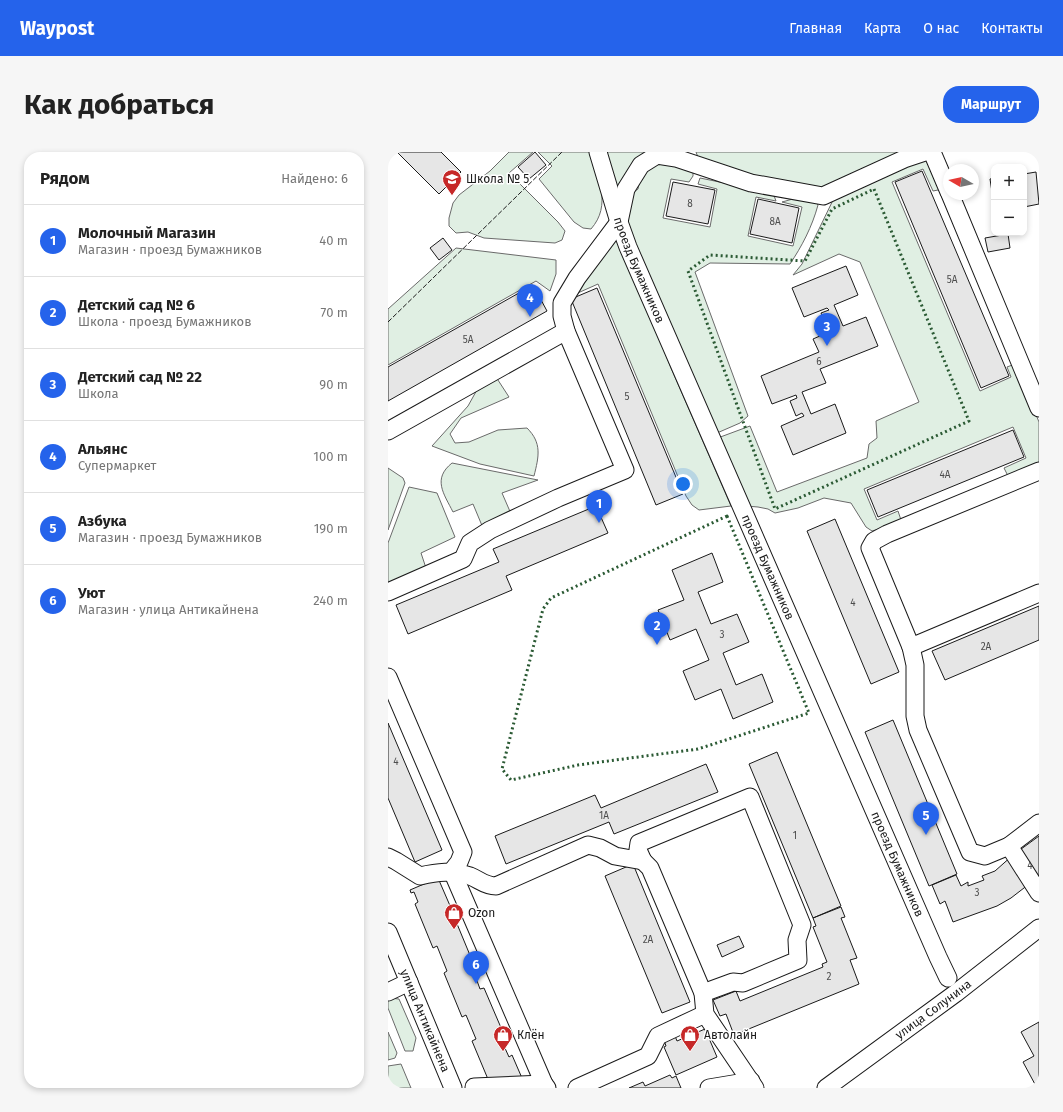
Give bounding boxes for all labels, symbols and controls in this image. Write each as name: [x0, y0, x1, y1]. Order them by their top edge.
text: Waypost: [20, 17, 94, 40]
text: Главная: [789, 20, 842, 37]
text: Карта: [864, 20, 901, 37]
text: О нас: [923, 20, 959, 37]
text: Контакты: [981, 20, 1043, 37]
button: Маршрут: [943, 86, 1039, 123]
text: Как добраться: [24, 88, 214, 121]
north arrow: [943, 164, 979, 200]
map controls: [991, 164, 1027, 236]
button: +: [991, 164, 1027, 200]
text: Рядом: [40, 168, 90, 189]
school or university icon: Школа № 5: [441, 168, 463, 196]
text: Найдено: 6: [281, 171, 348, 186]
place label: Школа № 5: [466, 172, 529, 186]
house number: 8: [687, 198, 693, 210]
button: −: [991, 200, 1027, 236]
street label: проезд Бумажников: [611, 215, 667, 325]
house number: 8А: [769, 216, 781, 228]
text: Молочный Магазин: [78, 224, 216, 242]
text: 1: [50, 233, 56, 248]
text: 40 m: [319, 233, 348, 248]
text: Магазин · проезд Бумажников: [78, 242, 262, 257]
house number: 5А: [947, 274, 958, 286]
pin: 4: [517, 284, 543, 317]
text: Детский сад № 6: [78, 296, 195, 314]
text: 2: [50, 305, 56, 320]
text: 70 m: [321, 305, 348, 320]
pin: 3: [814, 313, 840, 346]
text: Школа · проезд Бумажников: [78, 314, 252, 329]
house number: 5А: [463, 334, 474, 346]
house number: 6: [816, 356, 822, 368]
text: Детский сад № 22: [78, 368, 202, 386]
text: 3: [50, 377, 56, 392]
text: 90 m: [319, 377, 348, 392]
text: Школа: [78, 386, 119, 401]
house number: 5: [624, 391, 630, 403]
text: Альянс: [78, 440, 127, 458]
text: 4: [49, 449, 57, 464]
text: 100 m: [313, 449, 348, 464]
text: Супермаркет: [78, 458, 156, 473]
house number: 4А: [939, 469, 951, 481]
your location: [673, 474, 693, 494]
pin: 1: [586, 490, 612, 523]
text: Азбука: [78, 512, 127, 530]
street label: проезд Бумажников: [739, 512, 797, 622]
text: 5: [50, 521, 56, 536]
text: 190 m: [314, 521, 348, 536]
text: Магазин · проезд Бумажников: [78, 530, 262, 545]
text: Уют: [78, 584, 105, 602]
text: 6: [49, 593, 57, 608]
text: 240 m: [313, 593, 348, 608]
house number: 4: [850, 597, 856, 609]
text: Магазин · улица Антикайнена: [78, 602, 259, 617]
pin: 2: [644, 612, 670, 645]
house number: 3: [720, 629, 725, 641]
house number: 2А: [981, 641, 992, 653]
house number: 4: [393, 756, 399, 768]
pin: 5: [913, 802, 939, 835]
street label: проезд Бумажников: [868, 809, 927, 919]
house number: 1А: [599, 810, 609, 822]
house number: 1: [793, 830, 797, 842]
house number: 4: [1027, 860, 1033, 872]
house number: 3: [975, 887, 980, 899]
shop icon: Ozon: [443, 902, 465, 930]
place label: Ozon: [468, 906, 495, 920]
house number: 2А: [643, 934, 654, 946]
pin: 6: [463, 951, 489, 984]
street label: улица Антикайнена: [397, 967, 453, 1074]
house number: 2: [827, 971, 832, 983]
street label: улица Солунина: [893, 977, 974, 1042]
shop icon: Клён: [492, 1024, 514, 1052]
shop icon: Автолайн: [679, 1024, 701, 1052]
place label: Клён: [517, 1028, 545, 1042]
place label: Автолайн: [704, 1028, 757, 1042]

